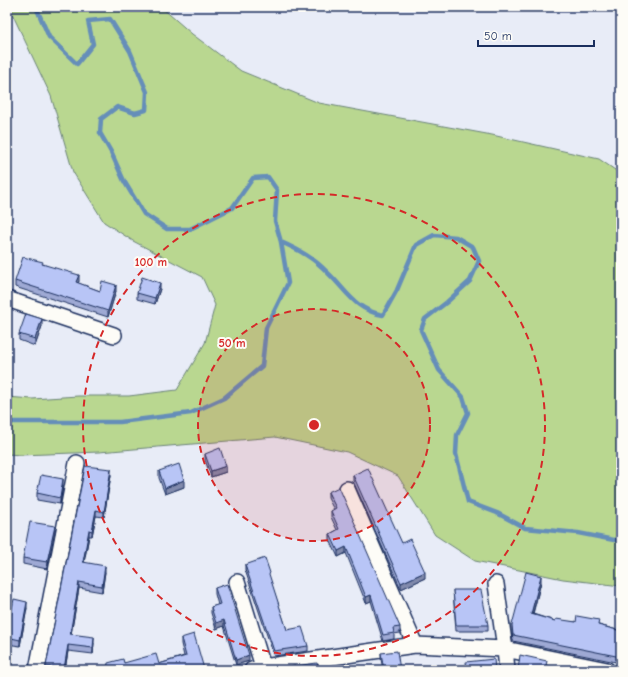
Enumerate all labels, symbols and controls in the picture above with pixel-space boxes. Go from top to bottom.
scale bar [478,22,594,48]
text: 50 m [484,29,512,43]
text: 100 m [135,255,167,269]
text: 50 m [218,336,246,350]
centre of rings [307,418,321,432]

